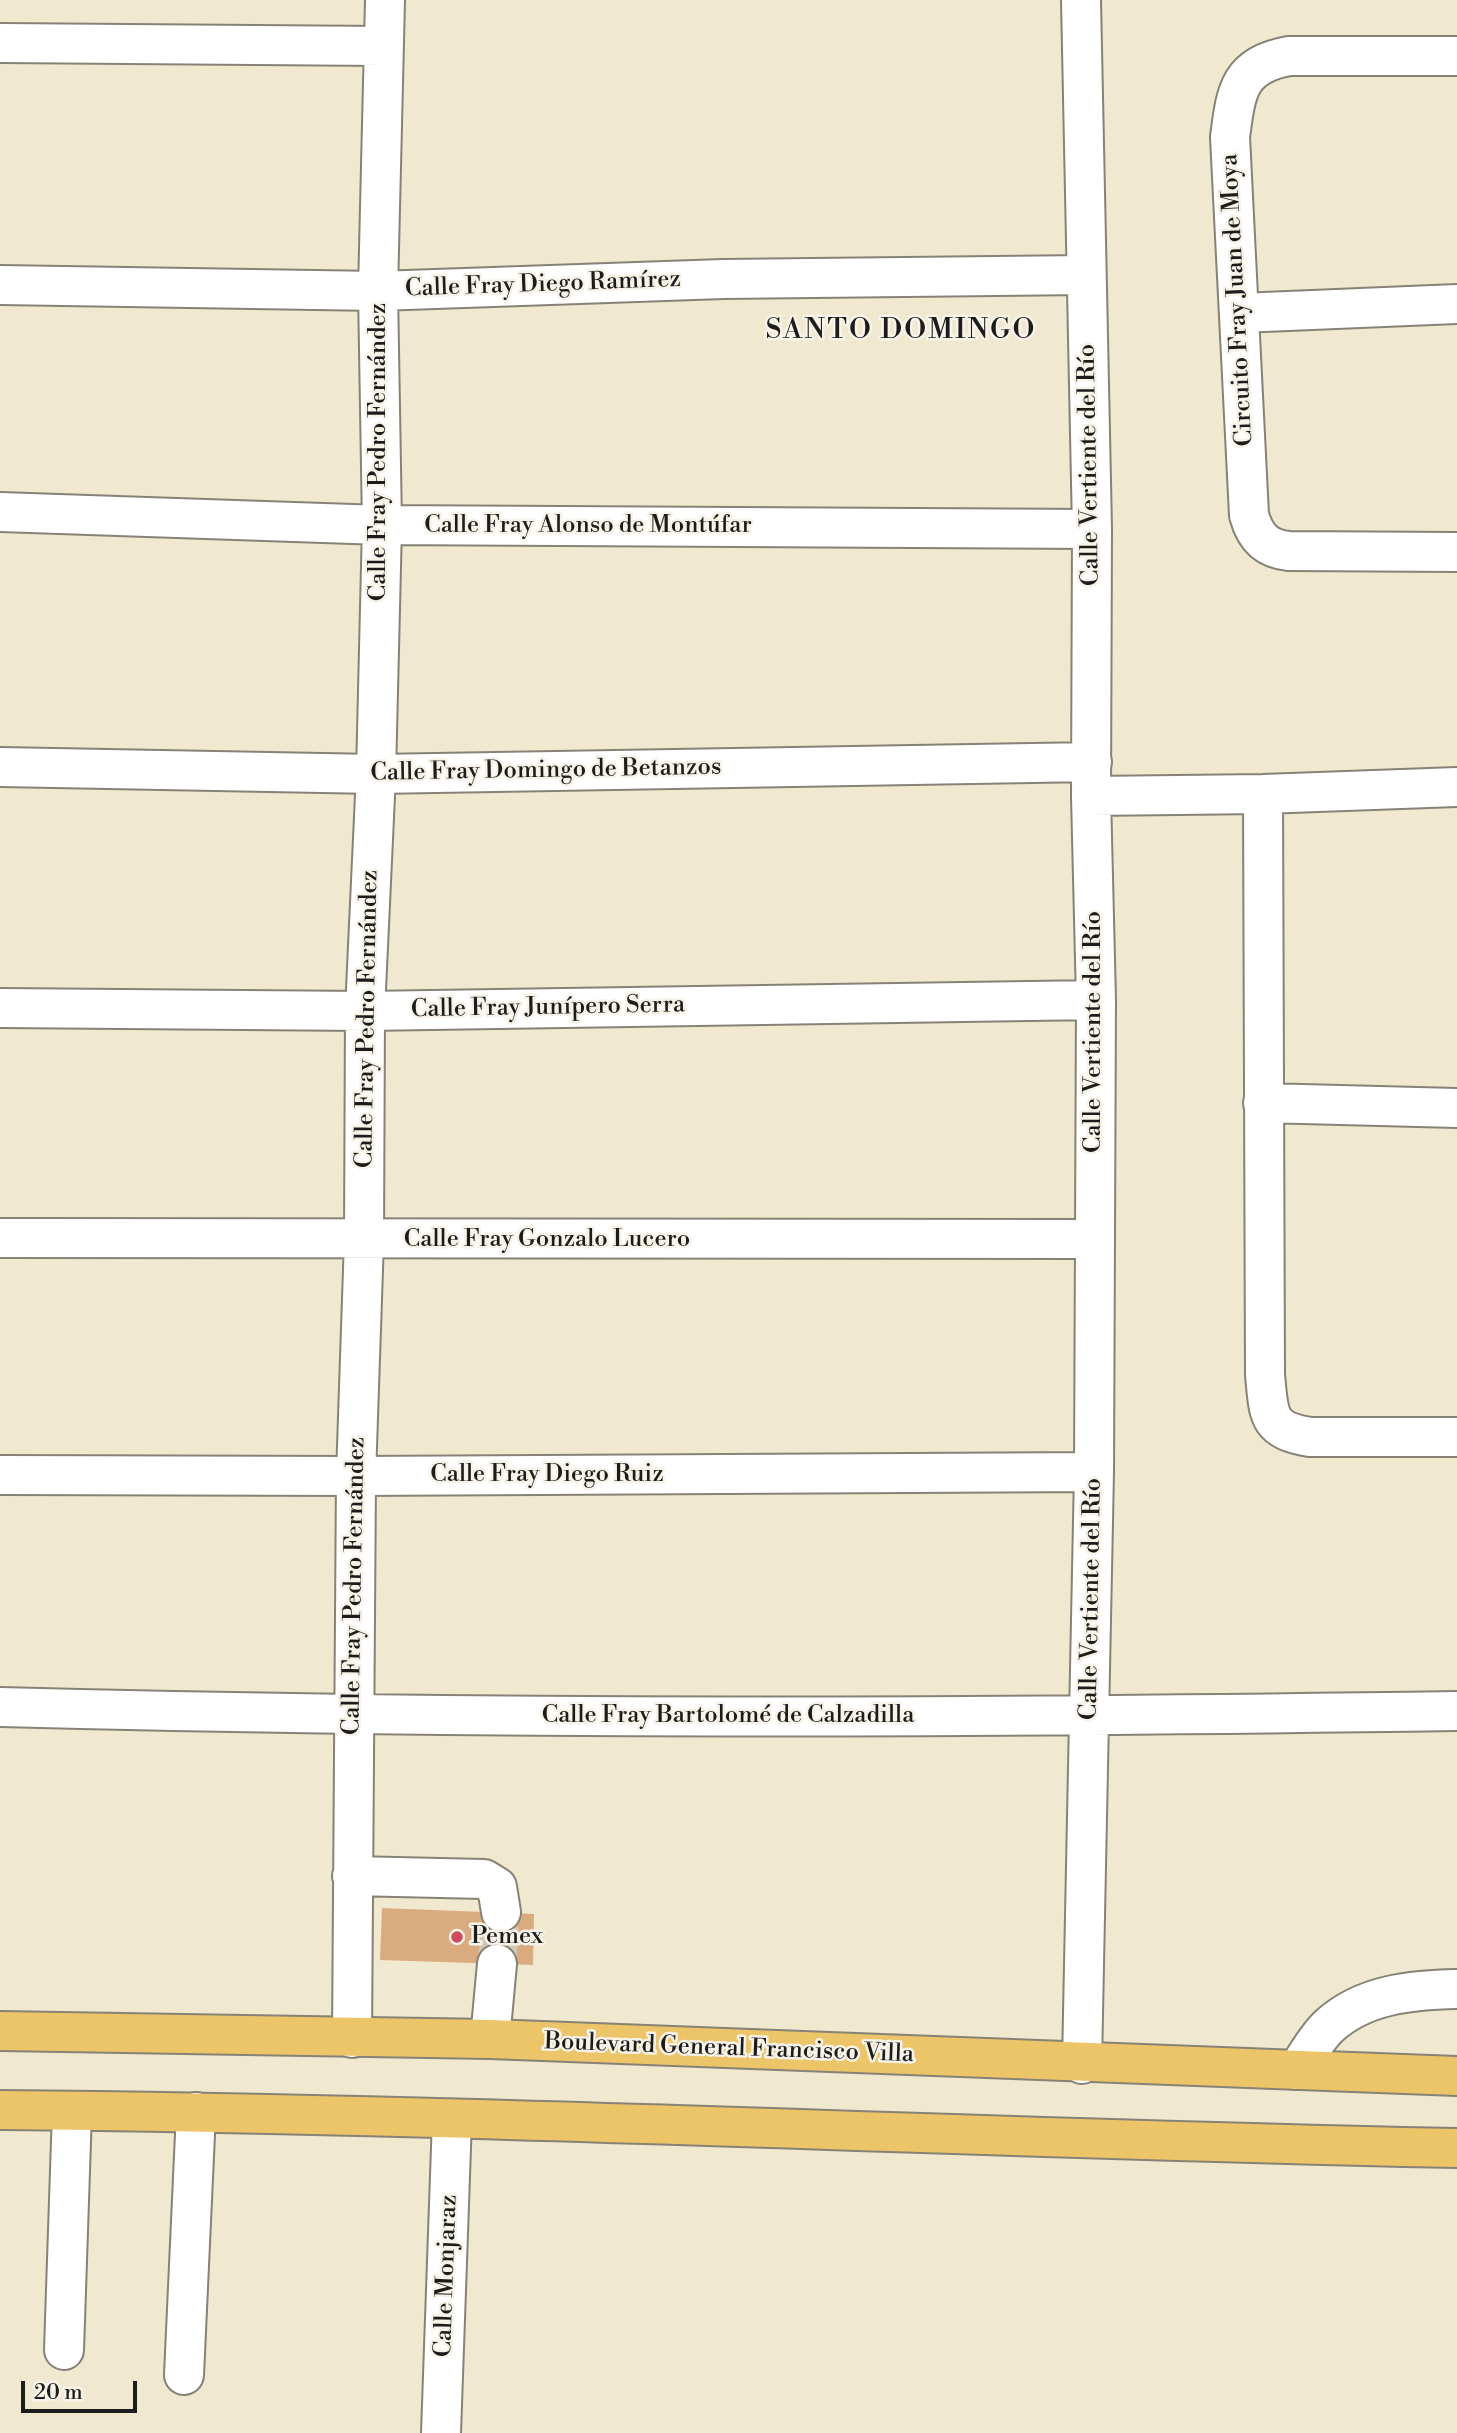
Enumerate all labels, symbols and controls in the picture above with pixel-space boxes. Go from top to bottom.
street label: Circuito Fray Juan de Moya [1216,153,1260,447]
street label: Calle Fray Diego Ramírez [405,266,681,304]
street label: Calle Fray Pedro Fernández [365,303,393,601]
district label: SANTO DOMINGO [767,314,1035,348]
street label: Calle Vertiente del Río [1073,344,1107,586]
street label: Calle Fray Alonso de Montúfar [424,512,752,540]
street label: Calle Fray Domingo de Betanzos [370,754,722,788]
street label: Calle Fray Pedro Fernández [351,870,385,1168]
street label: Calle Vertiente del Río [1080,911,1108,1153]
street label: Calle Fray Junípero Serra [411,991,685,1025]
street label: Calle Fray Gonzalo Lucero [404,1226,690,1254]
street label: Calle Fray Pedro Fernández [338,1437,372,1735]
street label: Calle Fray Diego Ruiz [430,1461,664,1489]
street label: Calle Vertiente del Río [1075,1478,1109,1720]
street label: Calle Fray Bartolomé de Calzadilla [542,1702,914,1730]
place label: Pemex [471,1923,543,1951]
marker: Pemex [449,1929,465,1945]
street label: Boulevard General Francisco Villa [544,2028,914,2070]
street label: Calle Monjaraz [430,2194,464,2358]
scale bar [24,2366,140,2410]
text: 20 m [34,2380,83,2406]

